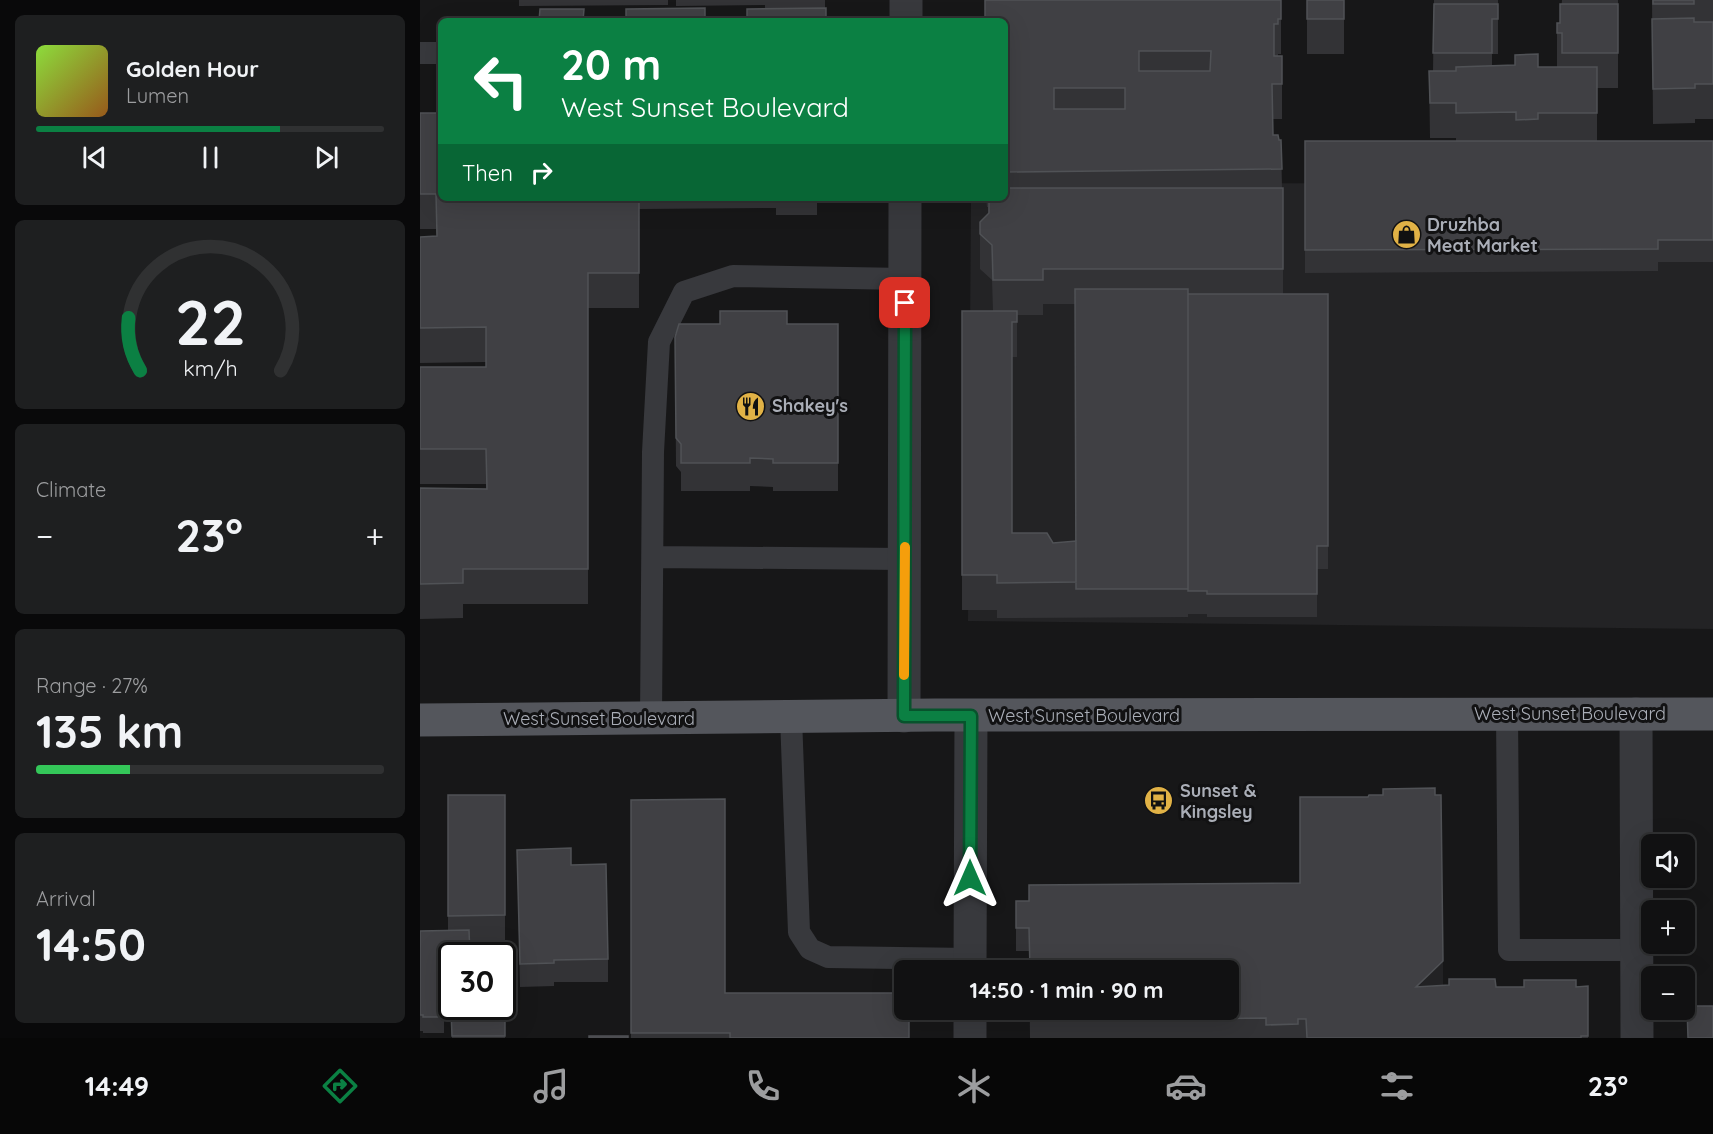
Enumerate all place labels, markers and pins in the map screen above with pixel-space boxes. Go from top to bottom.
place label: Druzhba Meat Market [1427,213,1538,257]
shop icon: Druzhba Meat Market [1390,219,1422,251]
pin [879,277,930,328]
restaurant icon: Shakey's [735,390,767,422]
place label: Shakey's [772,394,848,417]
place label: Sunset & Kingsley [1180,779,1257,823]
bus stop icon: Sunset & Kingsley [1143,785,1175,817]

